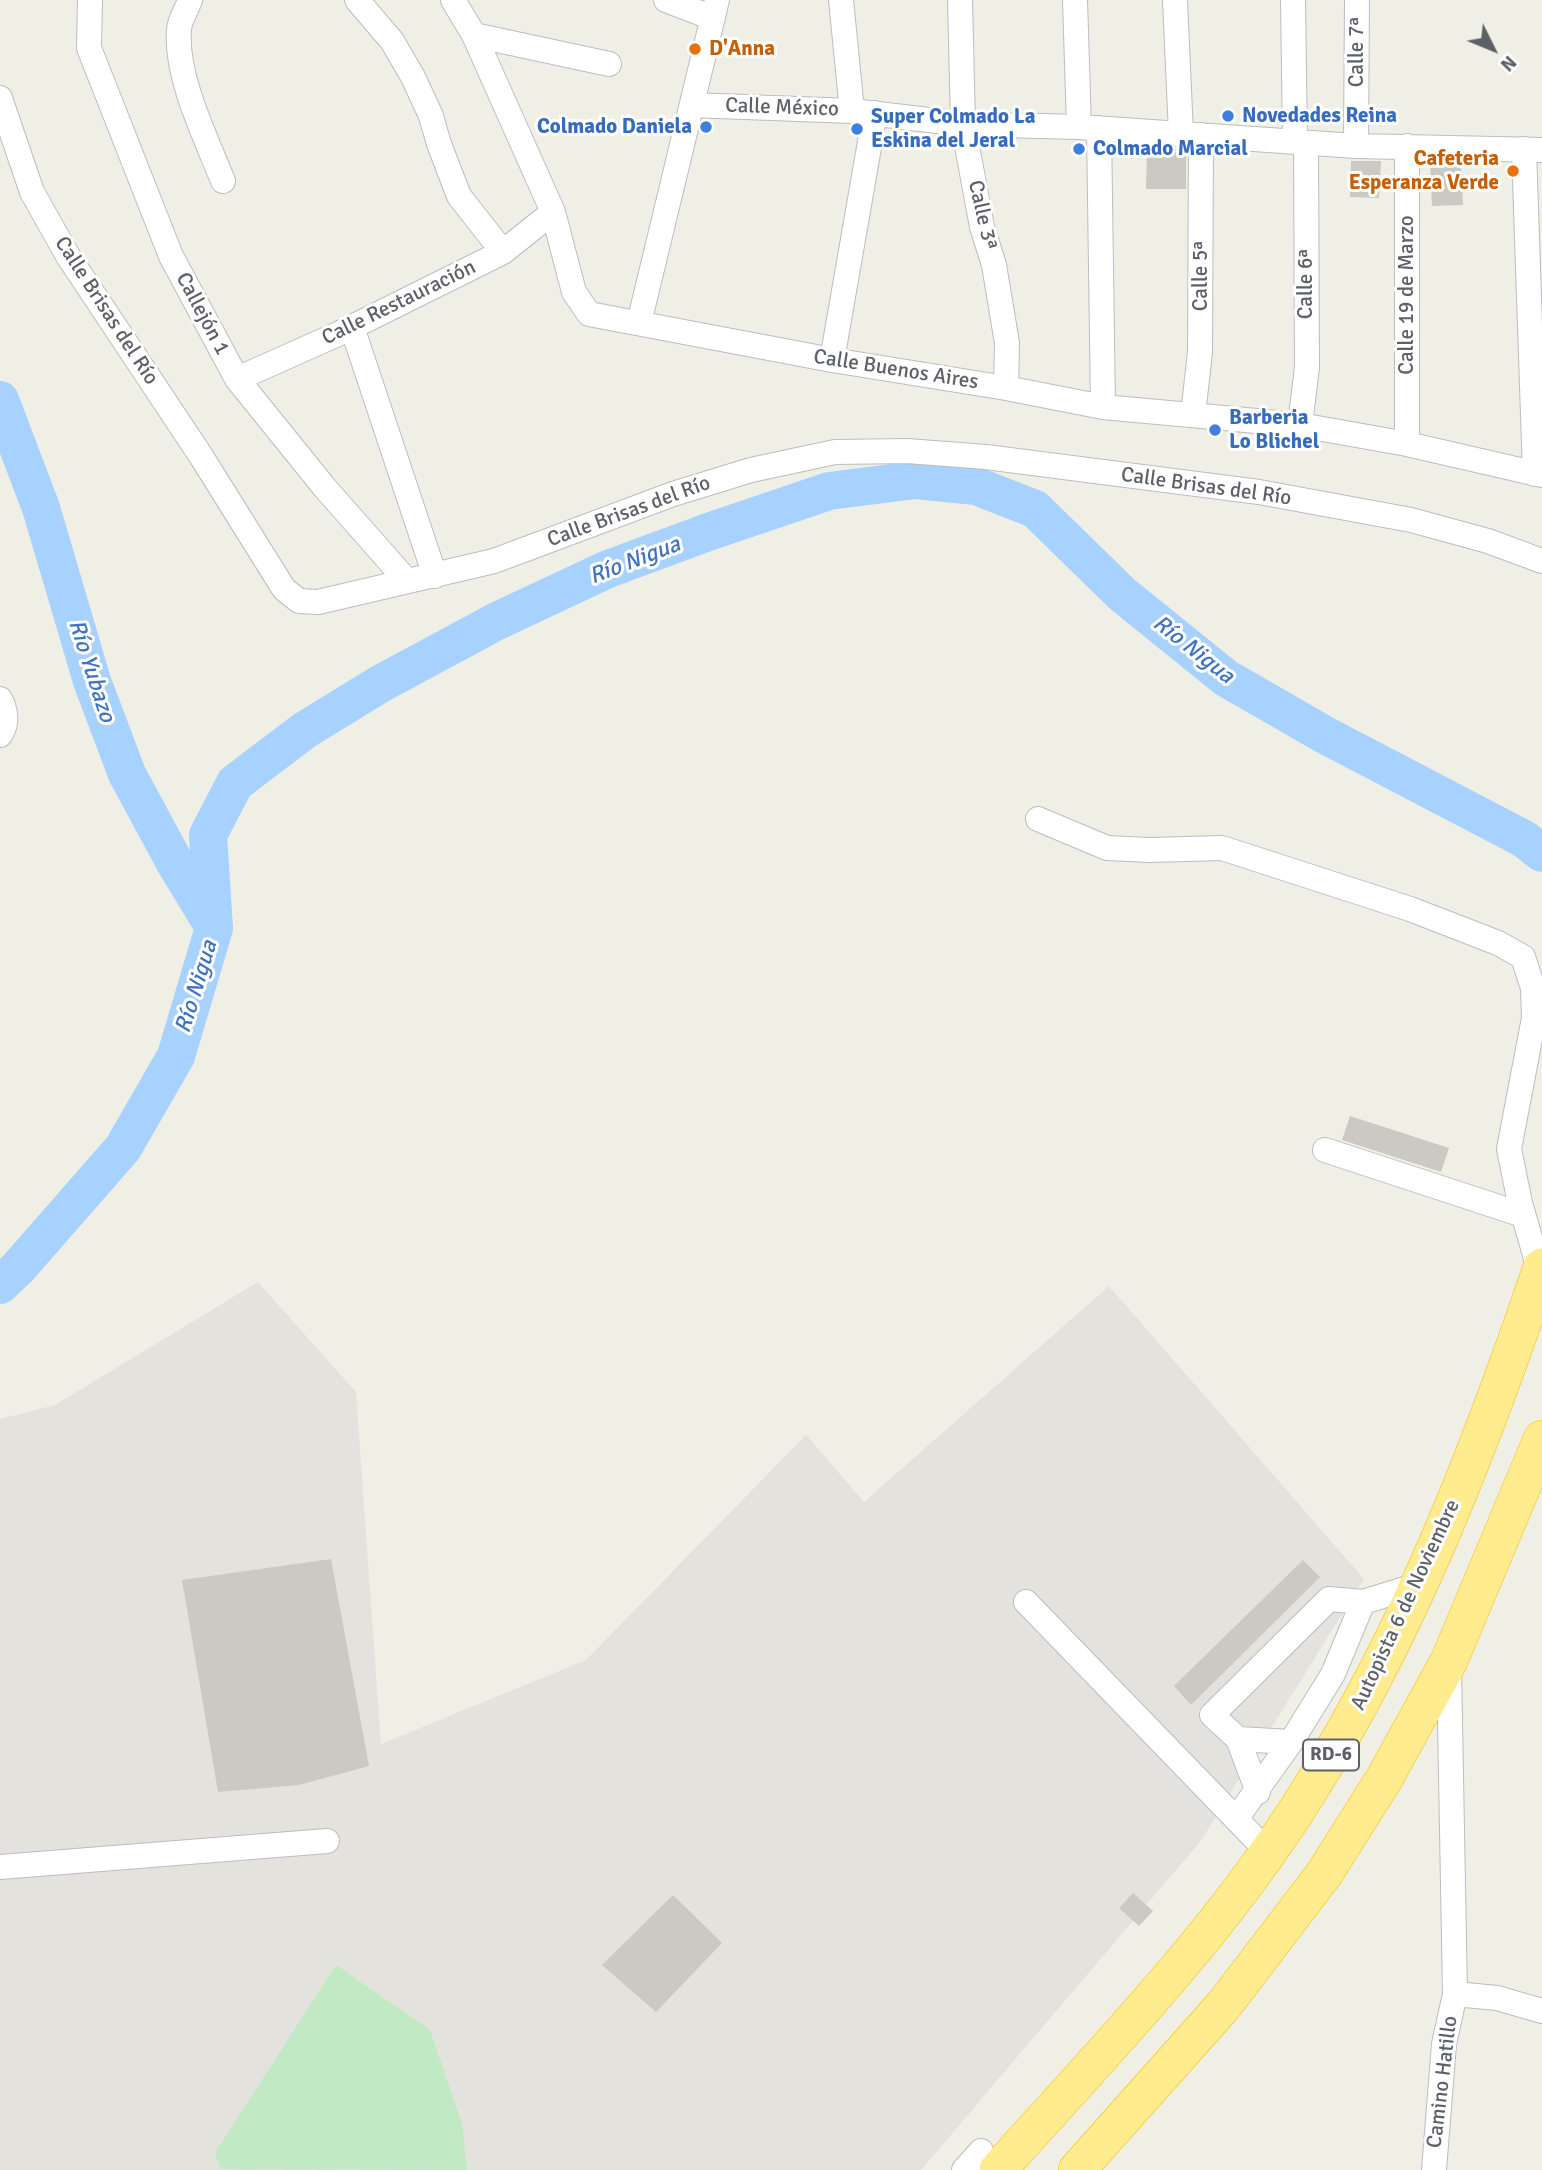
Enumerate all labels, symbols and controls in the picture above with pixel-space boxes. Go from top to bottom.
north arrow [1458,14,1528,84]
street label: Calle 7ª [1344,17,1370,87]
place label: D'Anna [709,36,775,62]
marker: D'Anna [687,41,703,57]
text: N [1495,50,1522,76]
street label: Calle México [725,93,839,123]
place label: Novedades Reina [1242,103,1397,129]
place label: Super Colmado La Eskina del Jeral [871,104,1035,154]
marker: Novedades Reina [1220,108,1236,124]
place label: Colmado Daniela [537,114,692,140]
marker: Colmado Daniela [698,119,714,135]
marker: Super Colmado La Eskina del Jeral [849,121,865,137]
place label: Colmado Marcial [1093,136,1248,162]
marker: Colmado Marcial [1071,141,1087,157]
place label: Cafeteria Esperanza Verde [1349,146,1499,196]
marker: Cafeteria Esperanza Verde [1505,163,1521,179]
street label: Calle 3ª [962,178,1002,252]
street label: Calle 19 de Marzo [1394,215,1420,375]
street label: Calle Brisas del Río [49,232,163,390]
street label: Calle 5ª [1188,241,1214,311]
street label: Calle 6ª [1293,249,1319,319]
street label: Calle Restauración [318,255,480,351]
street label: Callejón 1 [170,268,234,360]
street label: Calle Buenos Aires [812,345,980,395]
place label: Barberia Lo Blichel [1229,405,1319,455]
marker: Barberia Lo Blichel [1207,422,1223,438]
street label: Calle Brisas del Río [1119,463,1293,511]
street label: Calle Brisas del Río [544,471,714,553]
water label: Río Nigua [586,531,684,591]
water label: Río Nigua [1147,610,1239,690]
water label: Río Yubazo [62,616,120,726]
water label: Río Nigua [170,937,224,1037]
street label: Autopista 6 de Noviembre [1346,1496,1466,1714]
road number: RD-6 [1303,1740,1359,1770]
street label: Camino Hatillo [1422,2014,1464,2150]

